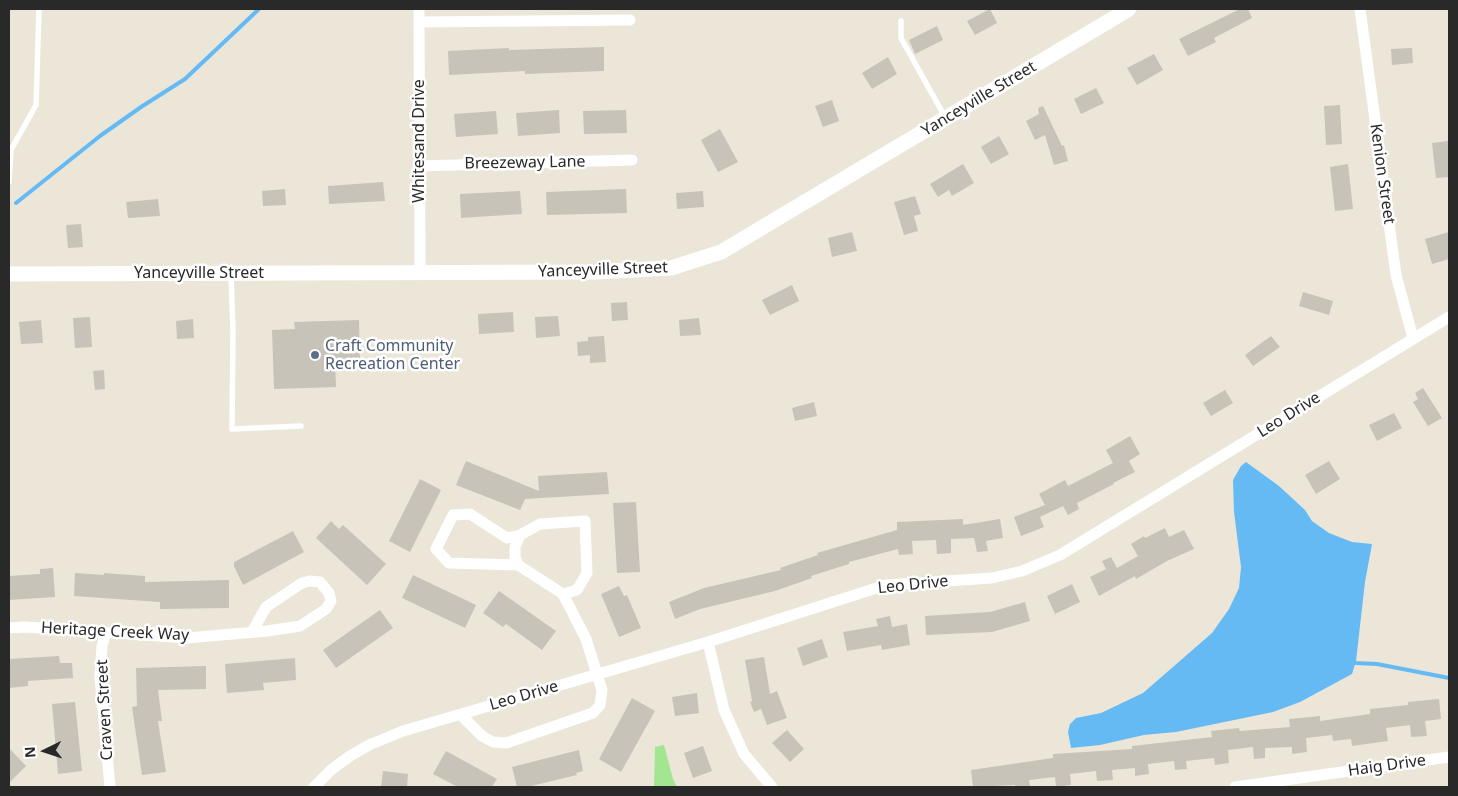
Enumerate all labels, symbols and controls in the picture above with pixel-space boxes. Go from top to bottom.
street label: Yanceyville Street [918,57,1040,141]
street label: Whitesand Drive [409,79,429,203]
street label: Kenion Street [1365,122,1399,226]
street label: Breezeway Lane [464,152,586,174]
street label: Yanceyville Street [538,258,668,282]
street label: Yanceyville Street [134,263,264,283]
place label: Craft Community Recreation Center [325,336,460,374]
marker: Craft Community Recreation Center [309,349,321,361]
street label: Leo Drive [1254,388,1324,442]
street label: Leo Drive [877,572,949,598]
street label: Heritage Creek Way [40,619,190,645]
street label: Craven Street [93,659,117,761]
street label: Leo Drive [487,677,561,715]
north arrow [20,726,70,776]
text: N [20,746,39,758]
street label: Haig Drive [1347,751,1427,781]

